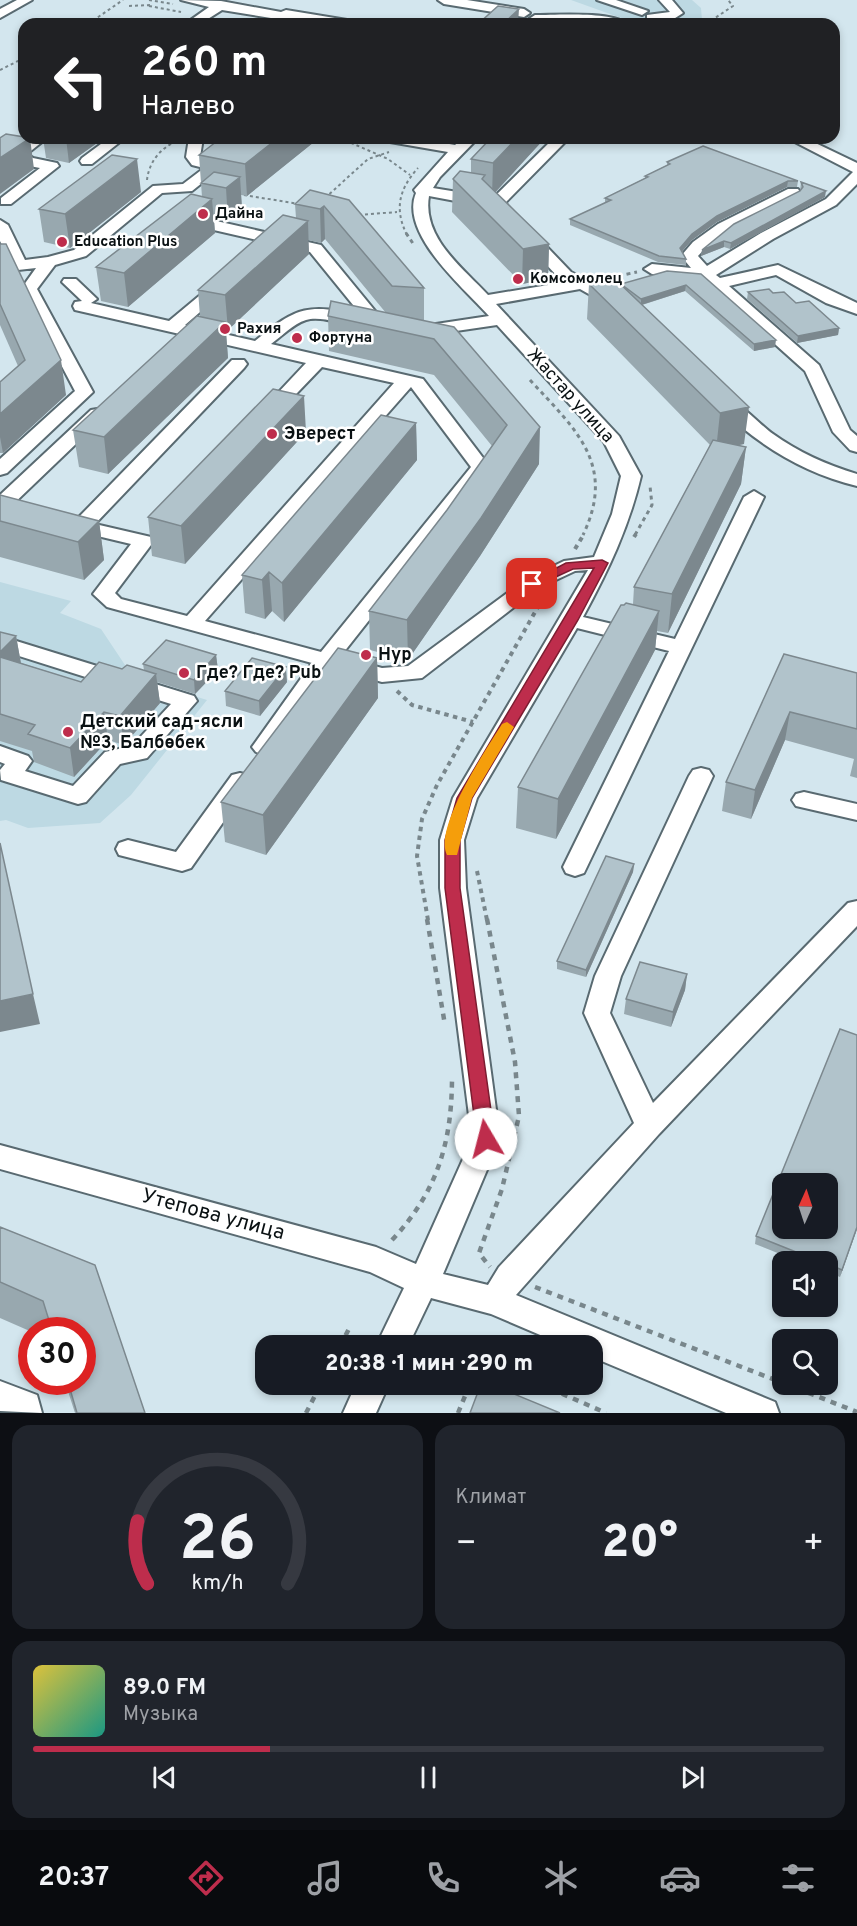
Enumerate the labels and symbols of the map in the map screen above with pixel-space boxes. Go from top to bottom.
place label: Дайна [215,205,263,224]
marker: Дайна [196,207,210,221]
place label: Education Plus [74,233,177,252]
marker: Education Plus [55,235,69,249]
place label: Комсомолец [530,270,623,289]
marker: Комсомолец [511,272,525,286]
place label: Рахия [237,320,281,339]
marker: Рахия [218,322,232,336]
place label: Фортуна [309,329,372,348]
marker: Фортуна [290,331,304,345]
street label: Жастар улица [521,344,619,448]
place label: Эверест [284,423,356,446]
marker: Эверест [265,427,279,441]
pin [506,558,557,609]
place label: Нур [378,644,412,667]
marker: Нур [359,648,373,662]
place label: Где? Где? Pub [196,662,321,685]
marker: Где? Где? Pub [177,666,191,680]
place label: Детский сад-ясли №3, Балбөбек [80,711,243,755]
marker: Детский сад-ясли №3, Балбөбек [61,725,75,739]
position arrow [454,1107,518,1171]
north arrow [772,1173,838,1239]
street label: Утепова улица [138,1183,288,1247]
speed limit sign: 30 [18,1317,96,1395]

